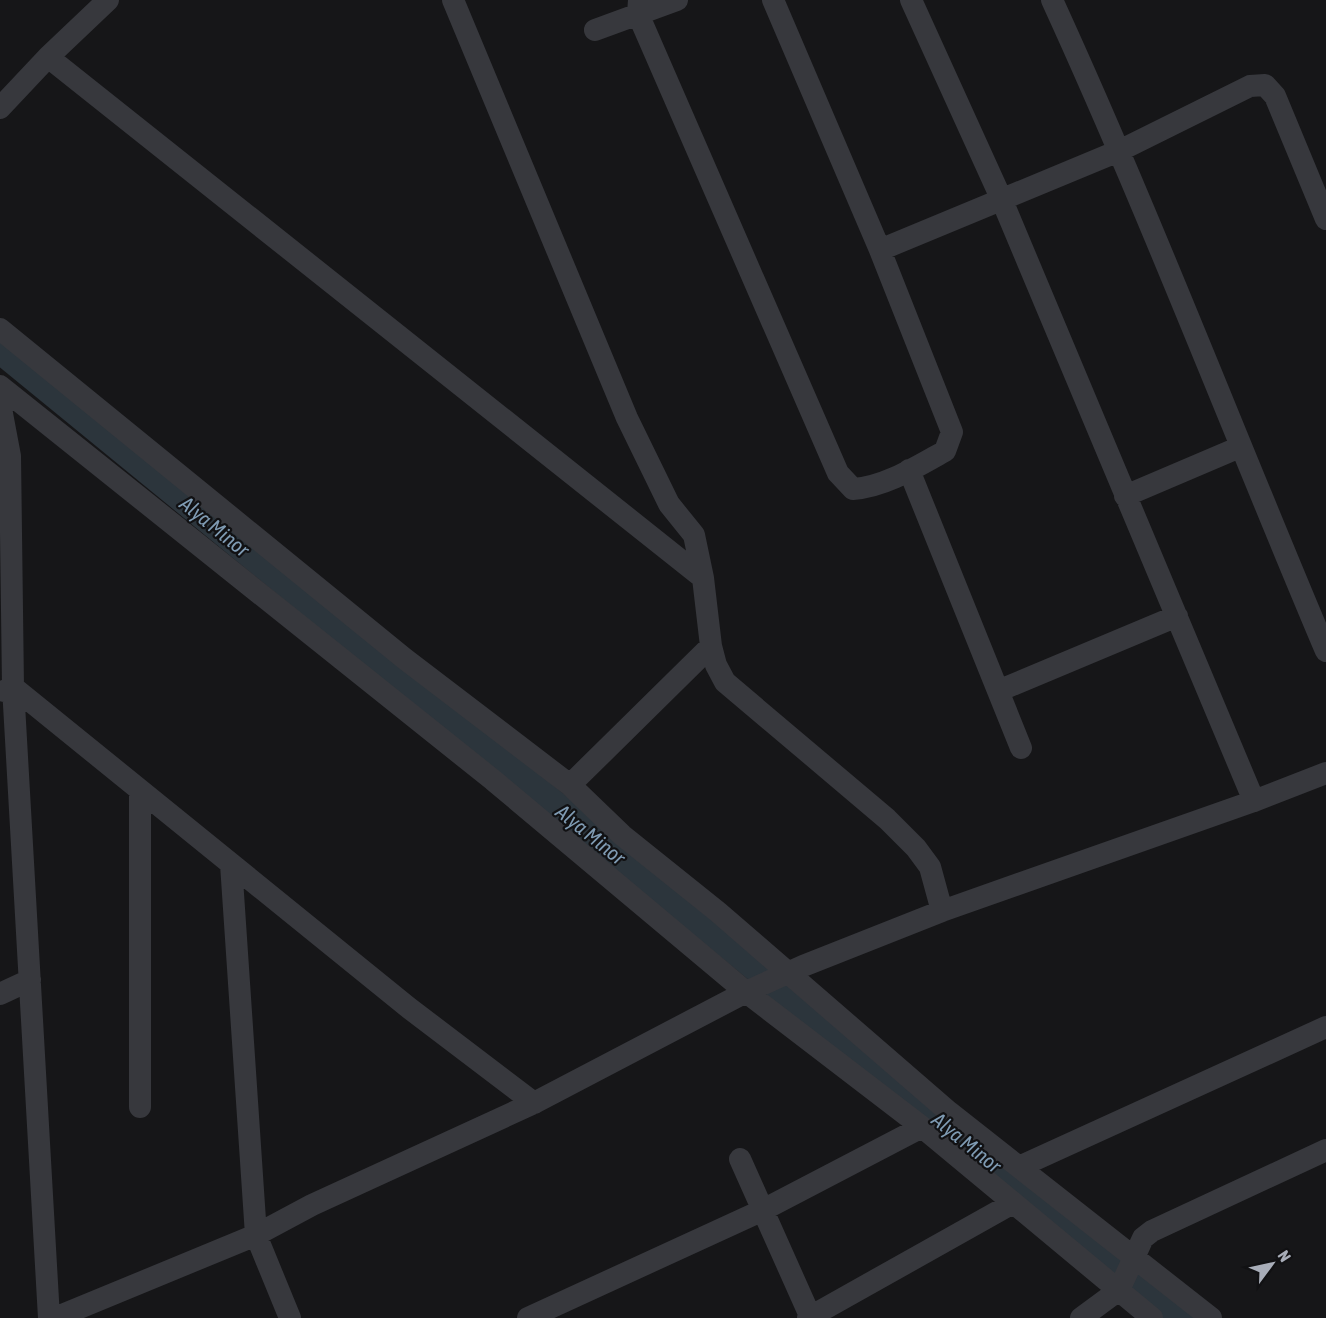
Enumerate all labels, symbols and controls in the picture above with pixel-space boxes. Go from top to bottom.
water label: Alya Minor [175,490,255,562]
water label: Alya Minor [551,798,631,870]
water label: Alya Minor [927,1106,1007,1178]
north arrow [1242,1234,1302,1294]
text: N [1274,1247,1295,1265]

